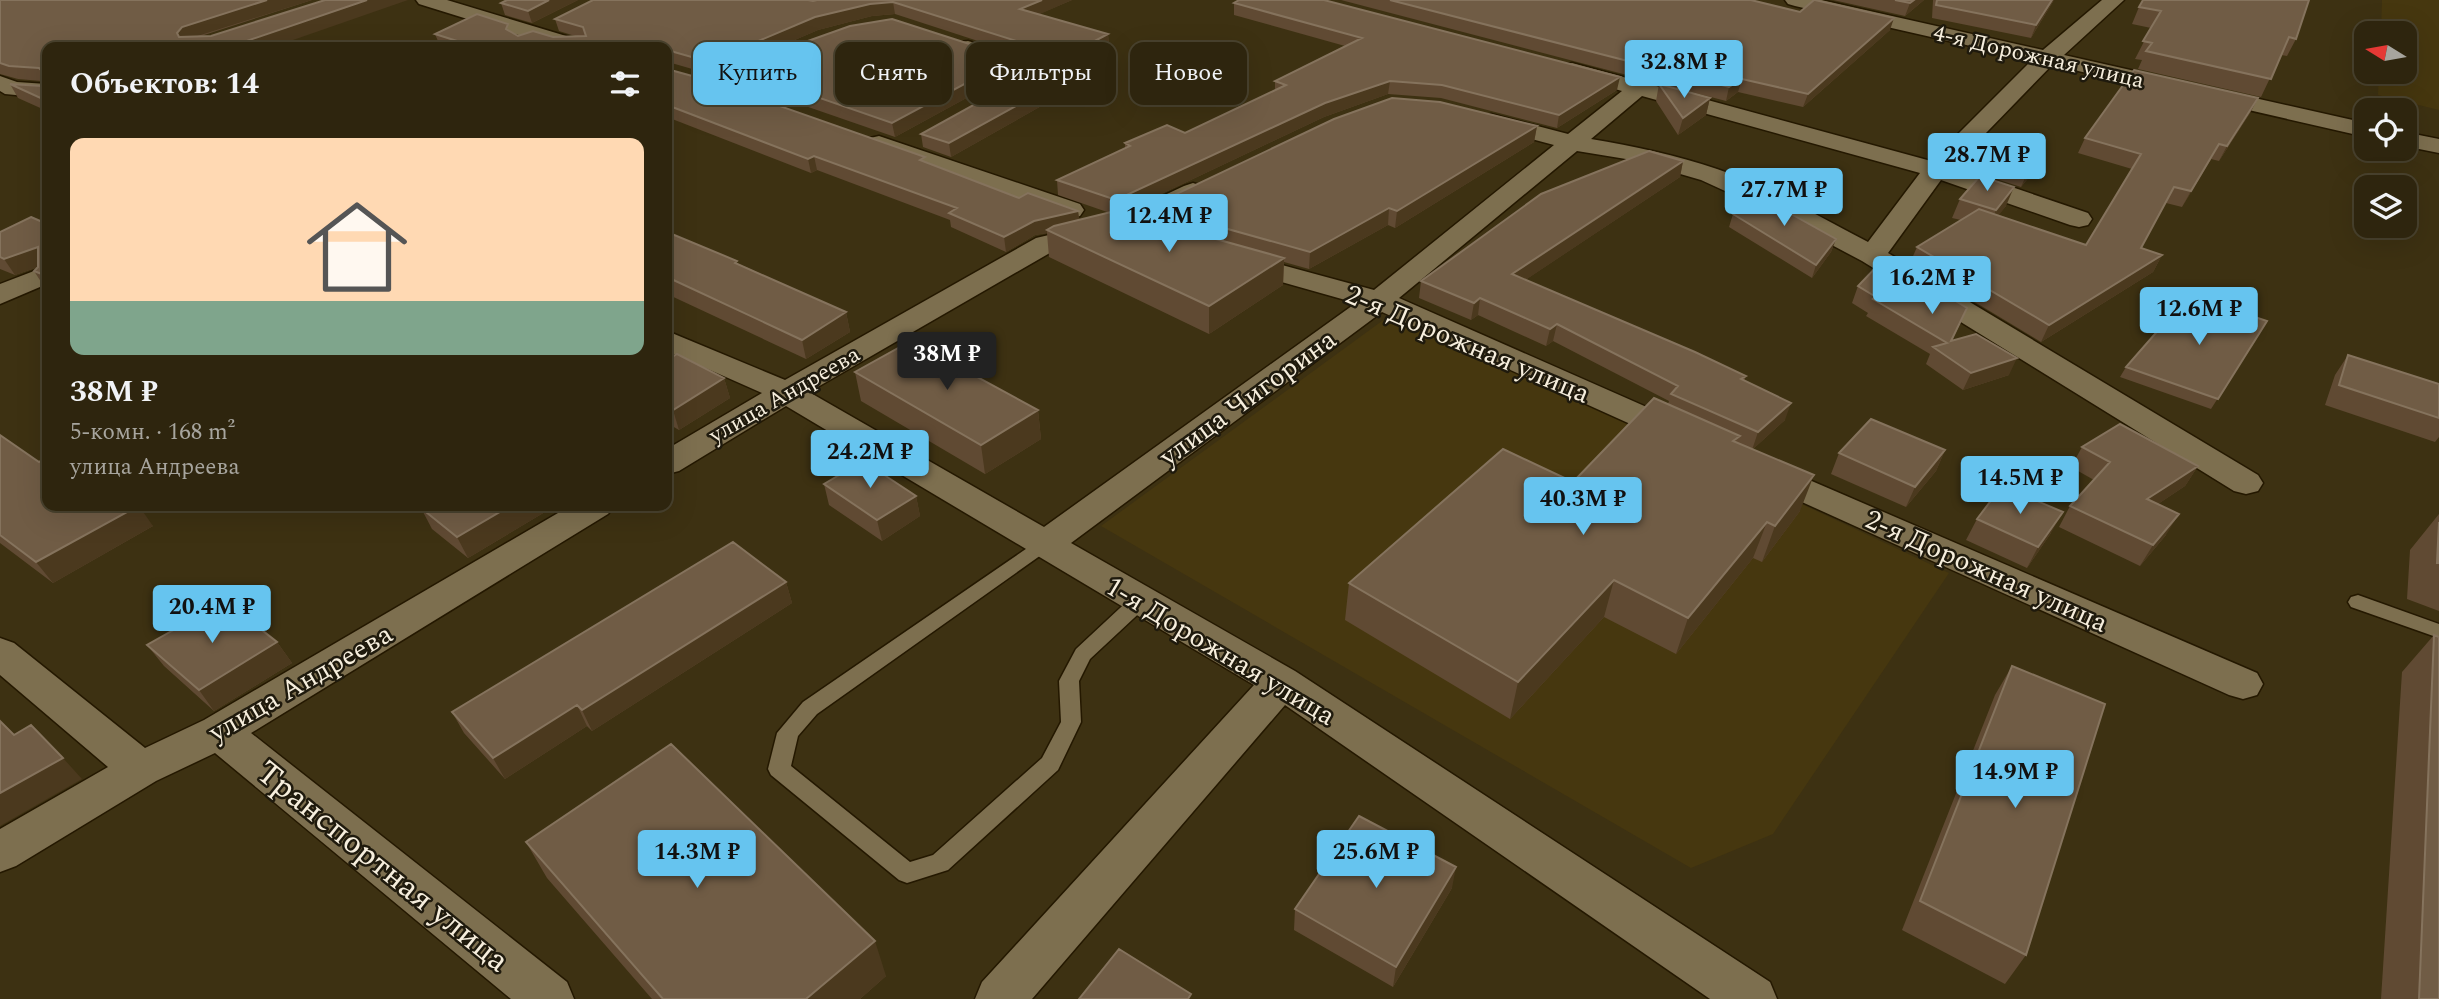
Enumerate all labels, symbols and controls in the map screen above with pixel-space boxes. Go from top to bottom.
street label: 4-я Дорожная улица [1930,16,2148,99]
north arrow [2354,21,2417,84]
map controls [2354,21,2417,238]
pin: 32.8M ₽ [1619,41,1749,100]
chip: Купить [693,42,821,105]
chip: Снять [835,42,952,105]
chip: Фильтры [966,42,1116,105]
chip: Новое [1130,42,1247,105]
text: 32.8M ₽ [1641,45,1727,80]
text: Объектов: 14 [70,61,259,107]
icon: filters [606,65,644,103]
button: locate [2354,98,2417,161]
pin: 28.7M ₽ [1922,134,2052,193]
text: 28.7M ₽ [1944,138,2030,173]
pin: 27.7M ₽ [1719,168,1849,228]
text: 27.7M ₽ [1741,173,1827,208]
button: layers [2354,175,2417,238]
icon: home [294,184,420,310]
pin: 12.4M ₽ [1104,194,1234,254]
text: 12.4M ₽ [1126,199,1212,234]
pin: 16.2M ₽ [1867,256,1997,316]
text: 16.2M ₽ [1889,261,1975,296]
street label: 2-я Дорожная улица [1338,273,1597,416]
pin: 12.6M ₽ [2134,288,2264,347]
text: 12.6M ₽ [2156,292,2242,327]
street label: улица Чигорина [1149,319,1346,478]
pin: 38M ₽ [898,332,996,392]
text: 38M ₽ [913,337,981,372]
street label: улица Андреева [702,338,867,453]
text: 38M ₽ [70,369,158,415]
text: 5-комн. · 168 m² [70,415,235,450]
pin: 24.2M ₽ [805,430,935,490]
text: 24.2M ₽ [827,435,913,470]
text: улица Андреева [70,450,240,485]
pin: 14.5M ₽ [1955,456,2085,516]
text: 14.5M ₽ [1977,461,2063,496]
pin: 40.3M ₽ [1518,477,1648,537]
text: 40.3M ₽ [1540,482,1626,517]
street label: 2-я Дорожная улица [1858,498,2115,644]
street label: 1-я Дорожная улица [1097,565,1344,737]
pin: 20.4M ₽ [147,586,277,645]
text: 20.4M ₽ [169,590,255,625]
street label: улица Андреева [200,613,401,754]
street label: Транспортная улица [245,748,520,985]
pin: 14.9M ₽ [1950,750,2080,810]
text: 14.9M ₽ [1972,755,2058,790]
pin: 14.3M ₽ [632,830,762,890]
pin: 25.6M ₽ [1311,830,1441,890]
text: 14.3M ₽ [654,835,740,870]
text: 25.6M ₽ [1333,835,1419,870]

